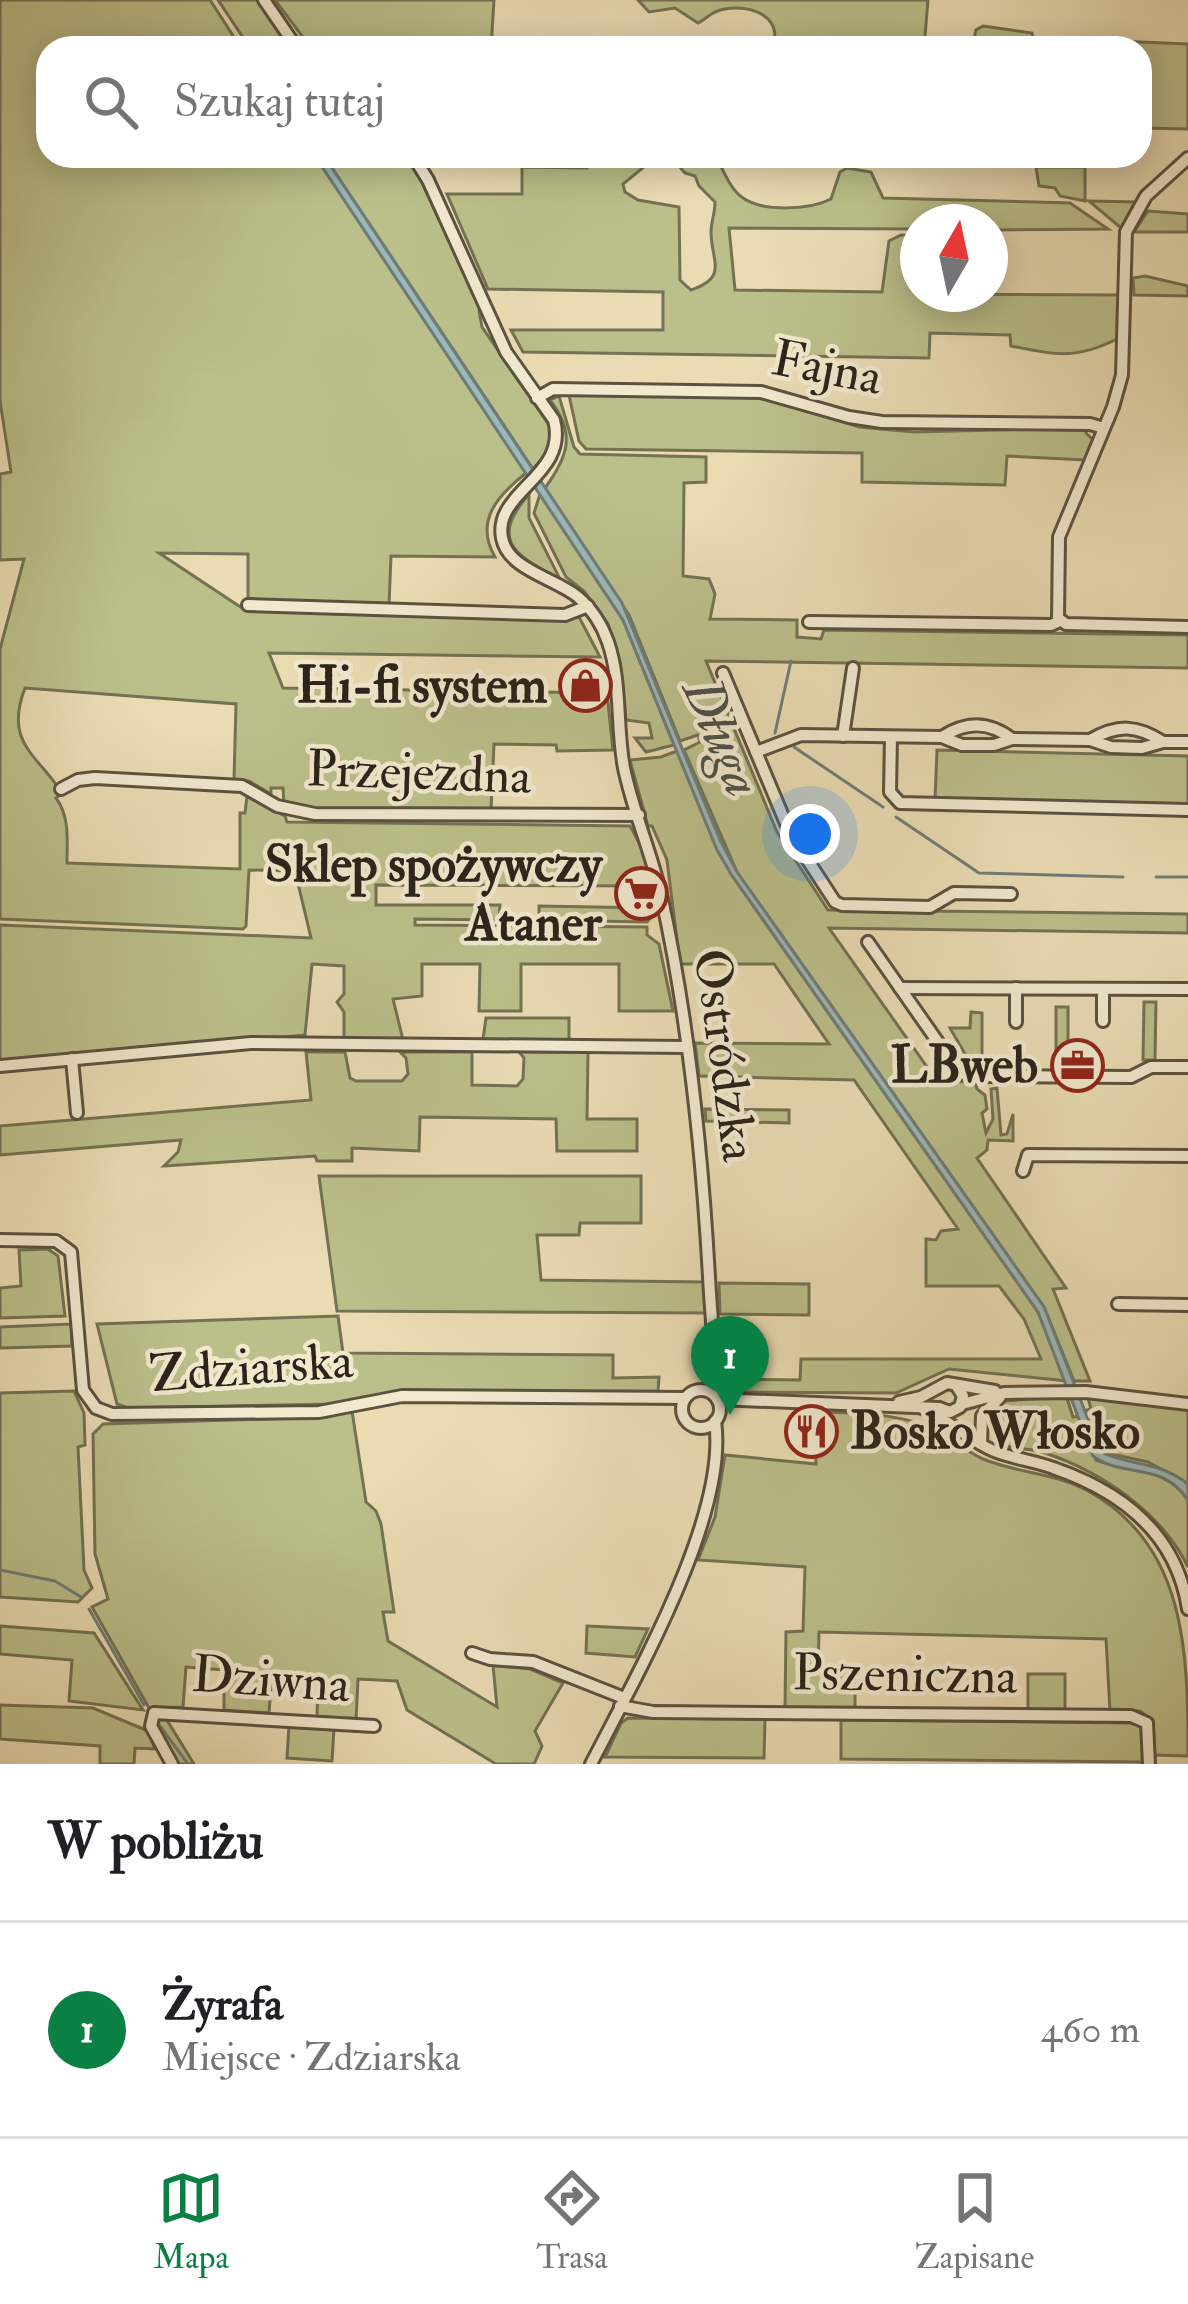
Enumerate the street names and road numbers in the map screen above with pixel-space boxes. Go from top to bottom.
street label: Fajna [767,326,888,410]
street label: Przejezdna [306,737,533,809]
street label: Ostródzka [678,945,772,1166]
street label: Zdziarska [147,1329,356,1407]
street label: Pszeniczna [792,1641,1019,1709]
street label: Dziwna [190,1643,353,1718]

